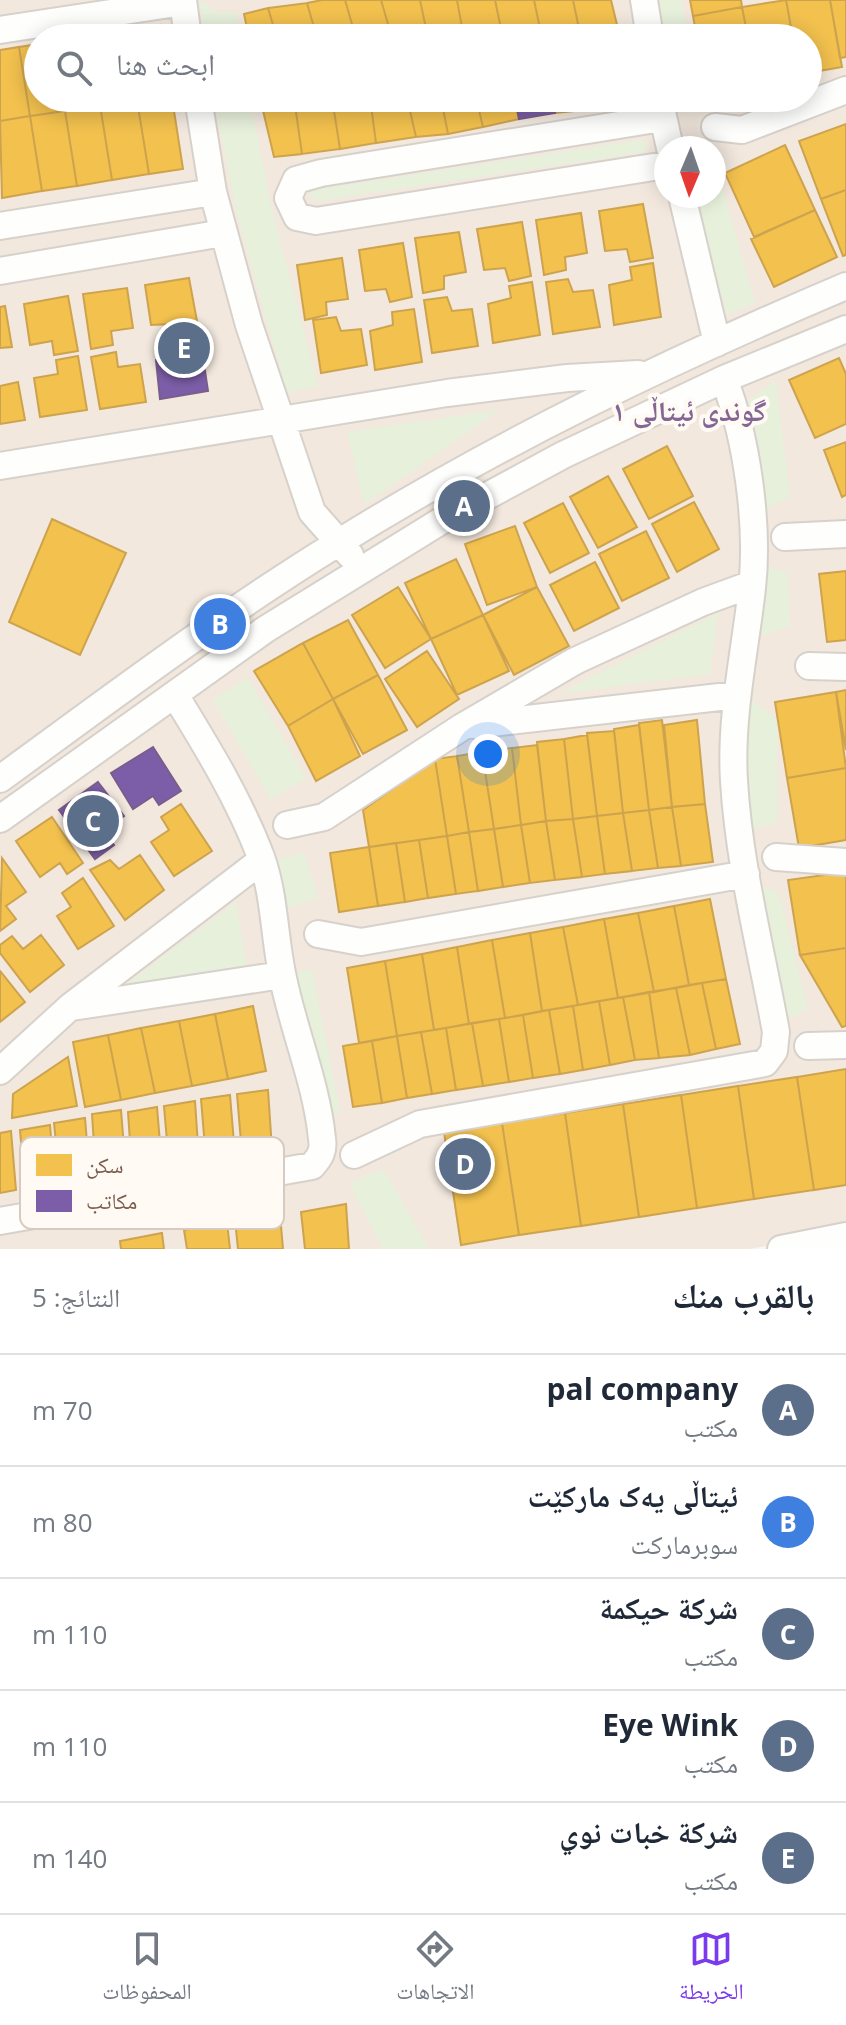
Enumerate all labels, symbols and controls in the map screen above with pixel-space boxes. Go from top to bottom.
search box [24,24,822,112]
text: ابحث هنا [116,43,215,84]
icon: search [52,46,96,90]
north arrow [654,136,726,208]
pin: E [158,318,210,378]
district label: گوندی ئیتاڵی ١ [612,391,766,429]
pin: A [438,476,490,536]
pin: B [194,594,246,654]
your location [468,734,508,774]
pin: C [67,791,119,851]
pin: D [439,1134,491,1194]
legend [20,1137,284,1229]
text: سكن [86,1149,123,1179]
text: مكاتب [86,1185,137,1215]
text: بالقرب منك [672,1272,814,1318]
text: النتائج: 5 [32,1279,120,1315]
text: pal company [547,1368,738,1409]
text: 70 m [32,1392,93,1428]
text: A [779,1392,797,1428]
text: مكتب [684,1409,738,1445]
text: ئیتاڵی یەک مارکێت [527,1475,738,1516]
text: 80 m [32,1504,93,1540]
text: B [779,1504,797,1540]
text: سوبرماركت [631,1526,738,1562]
text: شركة حيكمة [599,1587,738,1628]
text: 110 m [32,1616,107,1652]
text: C [780,1616,796,1652]
text: مكتب [684,1638,738,1674]
text: Eye Wink [602,1704,738,1745]
text: 110 m [32,1728,107,1764]
text: D [778,1728,798,1764]
text: مكتب [684,1745,738,1781]
text: شركة خبات نوي [559,1811,738,1852]
text: 140 m [32,1840,107,1876]
text: E [781,1840,795,1876]
text: مكتب [684,1862,738,1898]
tab: المحفوظات [102,1927,192,2013]
tab: الاتجاهات [396,1927,474,2013]
tab: الخريطة [679,1927,744,2013]

